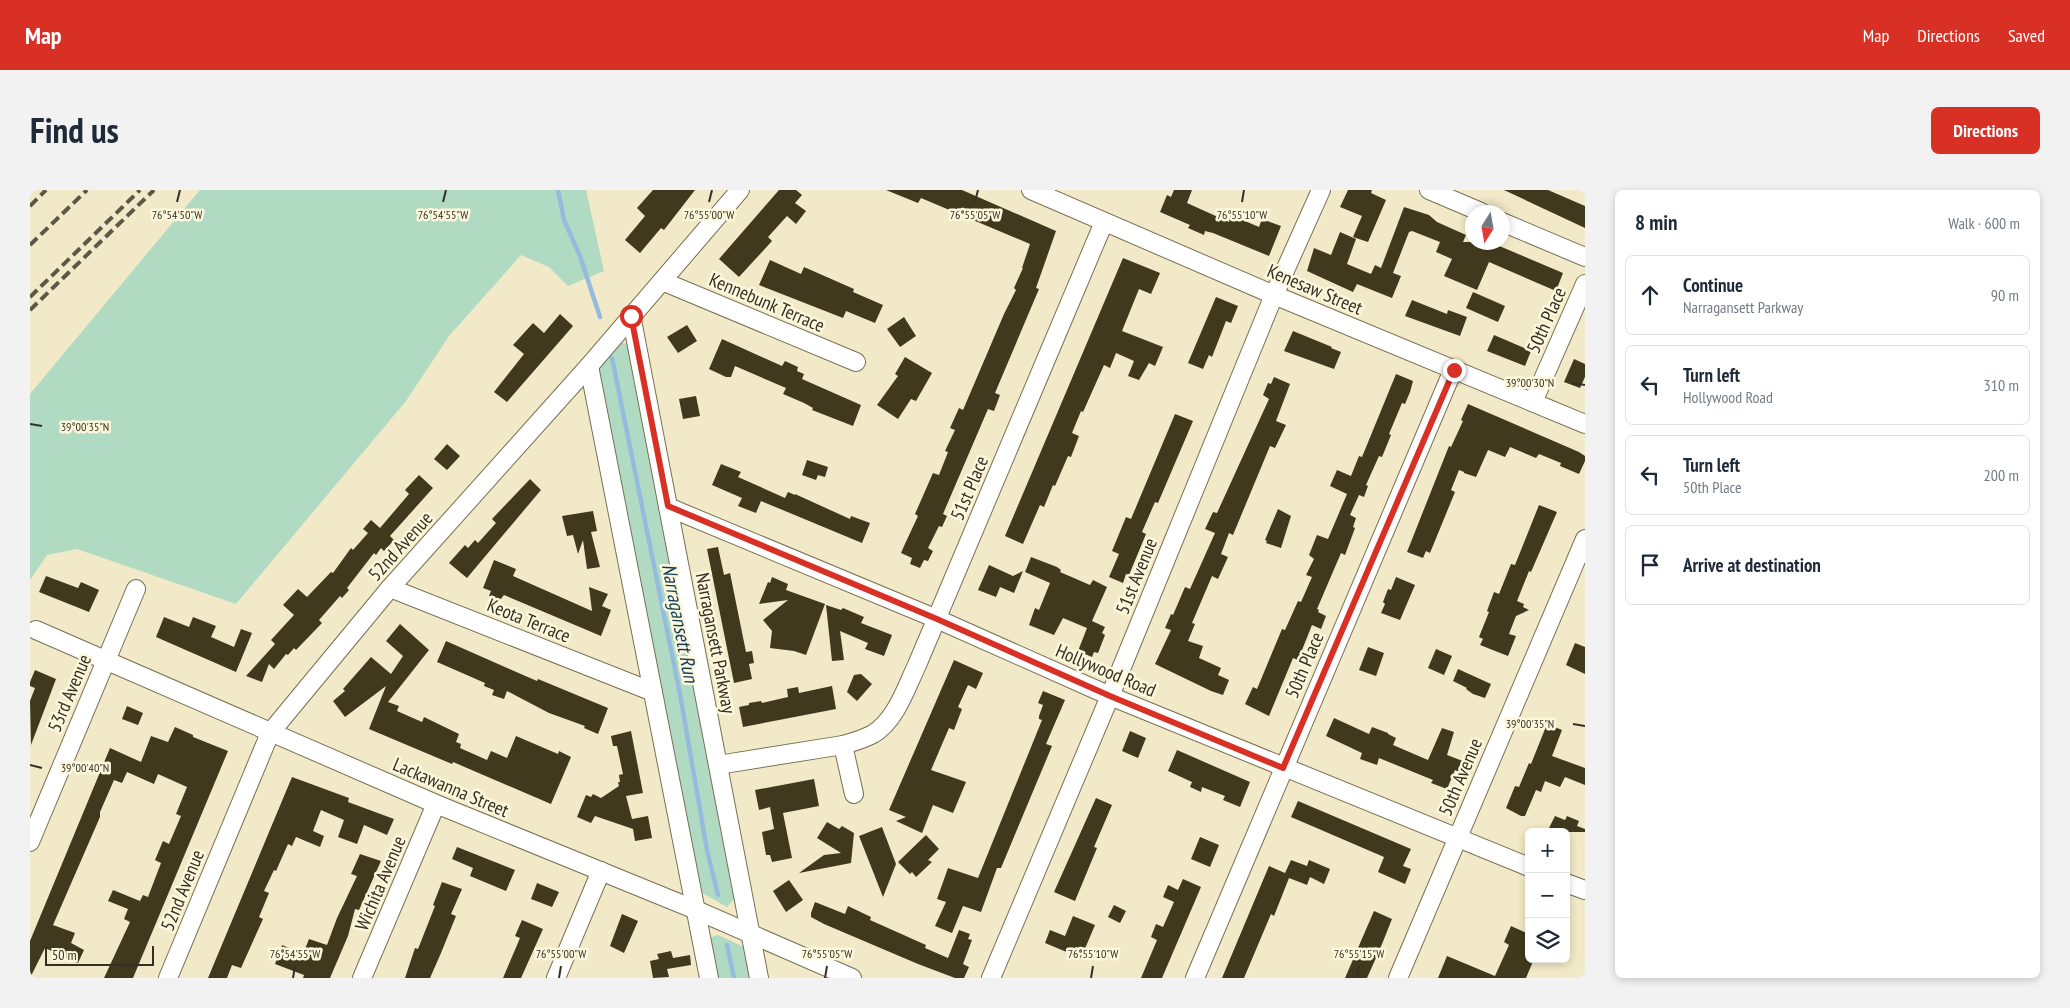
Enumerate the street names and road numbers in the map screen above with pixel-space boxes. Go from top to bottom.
street label: Kenesaw Street [1264,258,1367,320]
street label: Kennebunk Terrace [706,267,828,337]
street label: 50th Place [1521,283,1571,357]
street label: 51st Place [945,452,993,524]
street label: 52nd Avenue [363,506,438,586]
street label: 51st Avenue [1110,534,1162,618]
street label: Narragansett Parkway [691,571,742,716]
street label: Keota Terrace [484,592,574,648]
street label: 50th Place [1279,628,1329,702]
street label: Hollywood Road [1052,638,1160,702]
street label: 53rd Avenue [42,650,96,735]
street label: 50th Avenue [1433,734,1487,820]
street label: Lackawanna Street [390,752,513,822]
street label: Wichita Avenue [349,832,411,934]
street label: 52nd Avenue [155,846,209,934]

